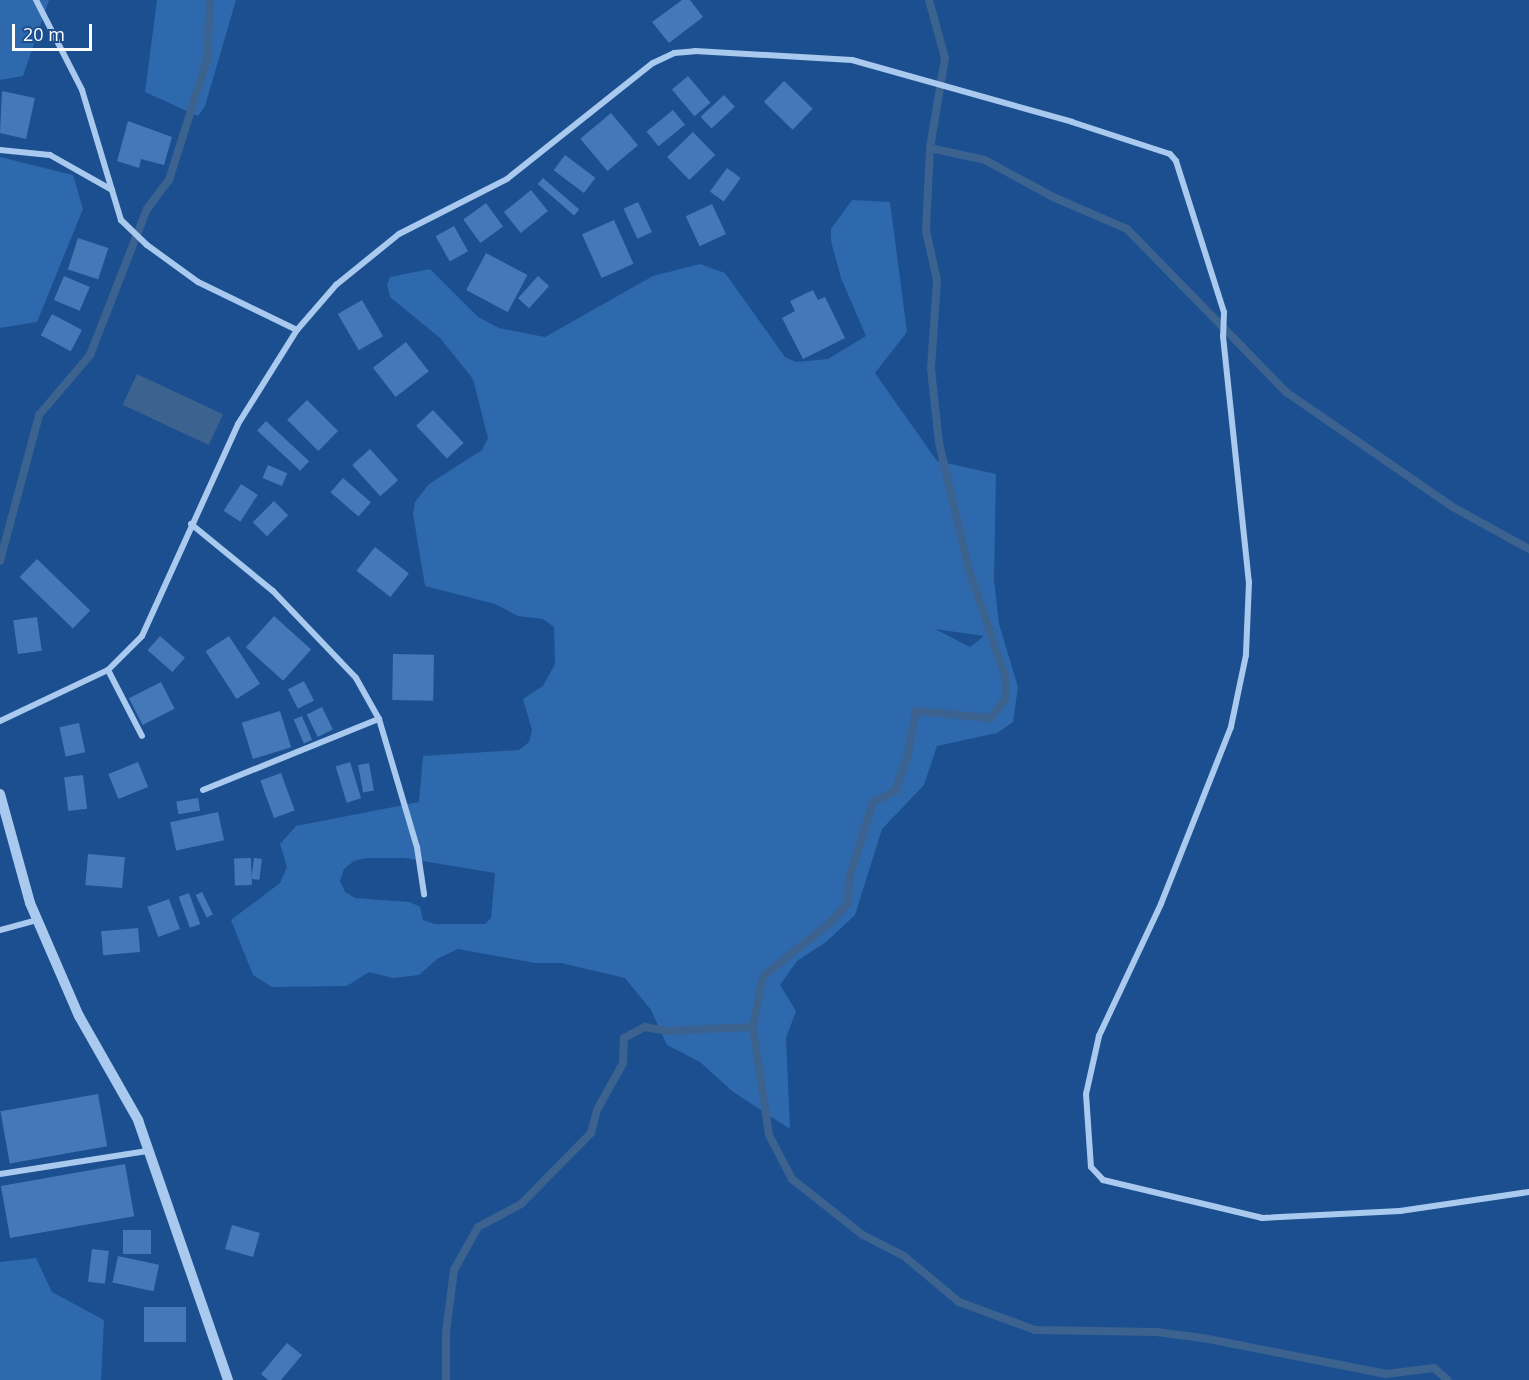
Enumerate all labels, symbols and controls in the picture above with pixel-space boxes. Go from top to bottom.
scale bar [15,12,94,50]
text: 20 m [23,22,65,46]

